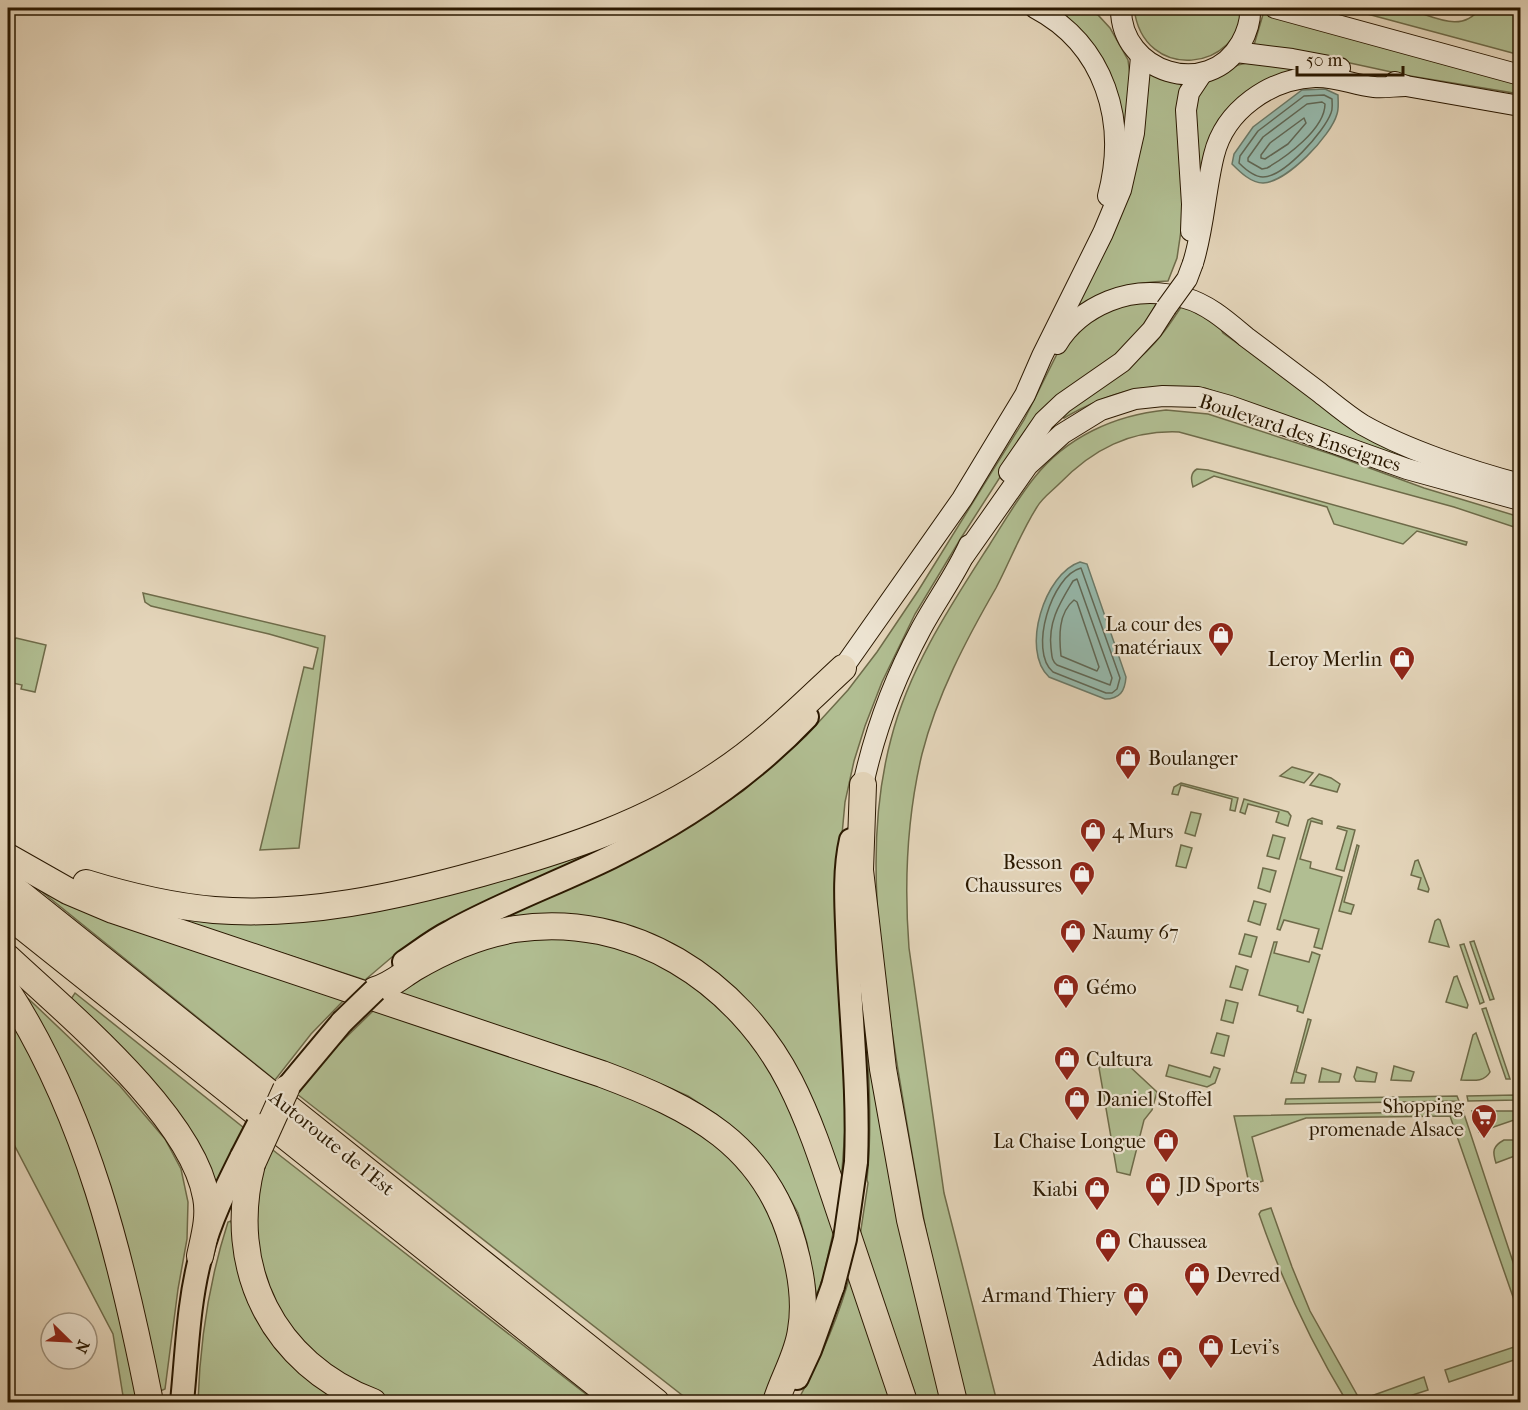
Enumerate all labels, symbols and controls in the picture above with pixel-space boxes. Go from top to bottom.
scale bar [1297,39,1404,77]
text: 50 m [1306,50,1343,71]
street label: Boulevard des Enseignes [1196,389,1404,477]
place label: La cour des matériaux [1105,613,1203,659]
shop icon: La cour des matériaux [1206,620,1236,658]
shop icon: Leroy Merlin [1387,644,1417,682]
place label: Leroy Merlin [1268,648,1382,671]
shop icon: Boulanger [1113,743,1143,781]
place label: Boulanger [1148,747,1238,770]
shop icon: 4 Murs [1078,816,1108,854]
place label: 4 Murs [1112,820,1173,843]
place label: Besson Chaussures [965,851,1062,897]
shop icon: Besson Chaussures [1067,859,1097,897]
shop icon: Naumy 67 [1058,917,1088,955]
place label: Naumy 67 [1092,921,1179,944]
shop icon: Gémo [1051,972,1081,1010]
place label: Gémo [1086,976,1137,999]
shop icon: Cultura [1052,1044,1082,1082]
place label: Cultura [1086,1048,1153,1071]
shop icon: Daniel Stoffel [1062,1084,1092,1122]
street label: Autoroute de l’Est [264,1085,399,1200]
place label: Daniel Stoffel [1096,1088,1213,1111]
place label: Shopping promenade Alsace [1308,1095,1464,1141]
supermarket icon: Shopping promenade Alsace [1469,1102,1499,1140]
shop icon: La Chaise Longue [1151,1126,1181,1164]
place label: La Chaise Longue [993,1130,1146,1153]
shop icon: JD Sports [1143,1170,1173,1208]
shop icon: Kiabi [1082,1174,1112,1212]
place label: JD Sports [1176,1174,1259,1197]
place label: Kiabi [1032,1178,1078,1201]
shop icon: Chaussea [1093,1226,1123,1264]
place label: Chaussea [1128,1230,1208,1253]
shop icon: Devred [1182,1260,1212,1298]
place label: Devred [1216,1264,1281,1287]
shop icon: Armand Thiery [1121,1280,1151,1318]
place label: Armand Thiery [981,1284,1117,1307]
north arrow [39,1311,99,1371]
shop icon: Levi's [1196,1332,1226,1370]
place label: Levi's [1230,1336,1279,1359]
text: N [71,1337,93,1357]
shop icon: Adidas [1155,1344,1185,1382]
place label: Adidas [1092,1348,1150,1371]

